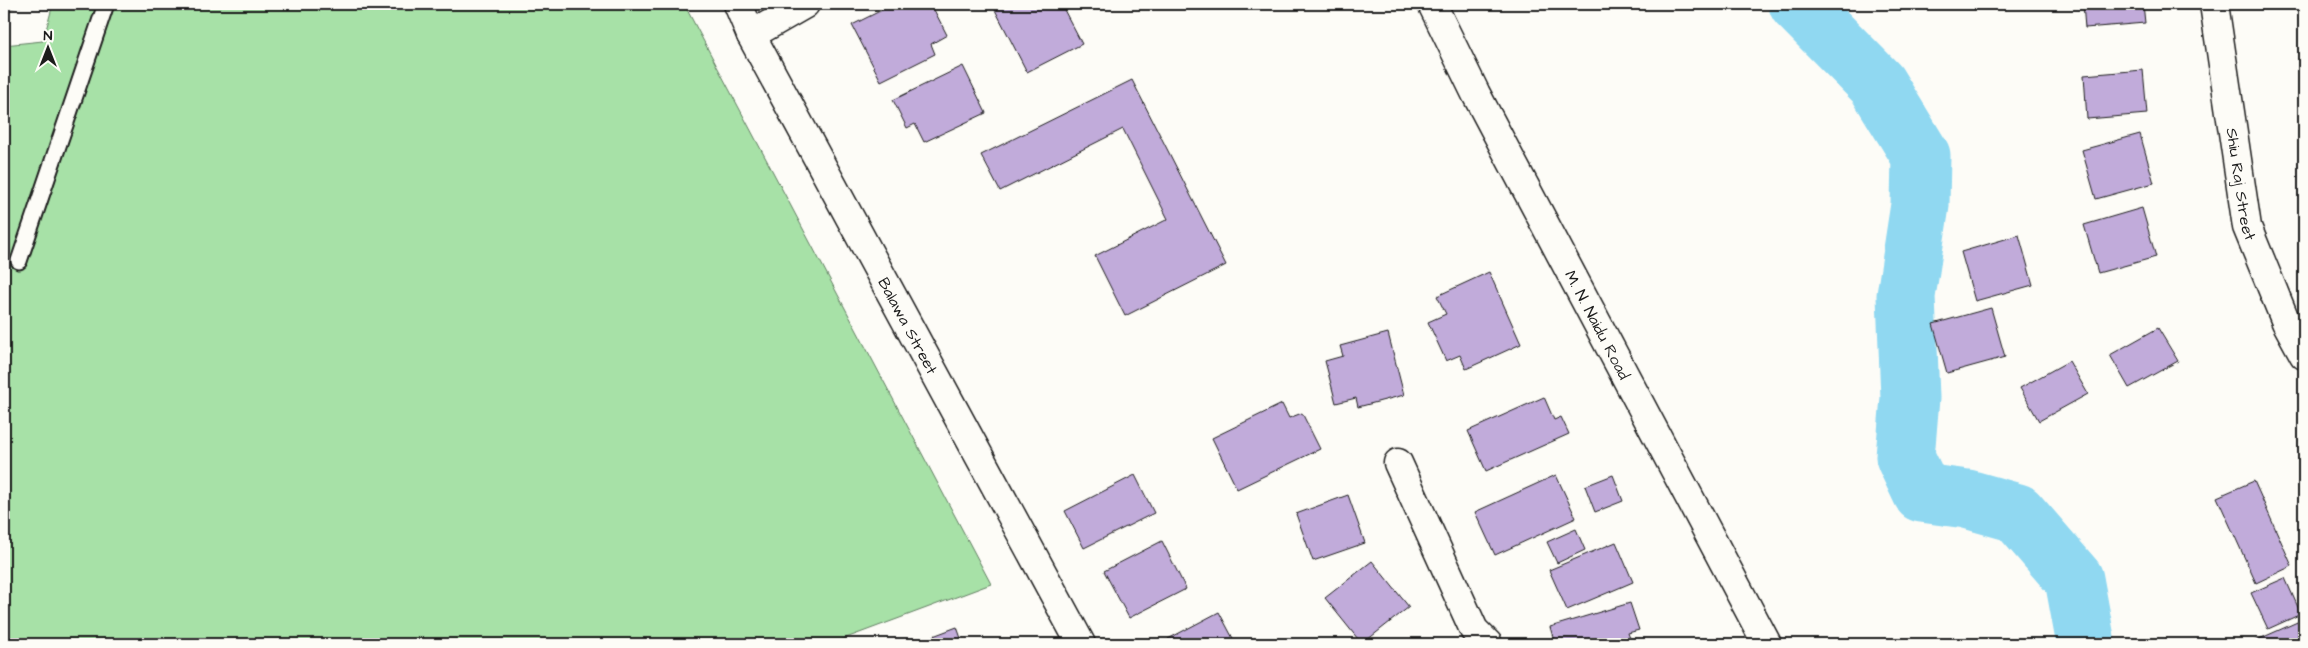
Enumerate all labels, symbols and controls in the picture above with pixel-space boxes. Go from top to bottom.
north arrow [22,22,72,72]
text: N [44,26,53,46]
street label: Shiu Raj Street [2220,127,2261,244]
street label: M. N. Naidu Road [1559,267,1635,383]
street label: Balawa Street [872,274,943,379]

